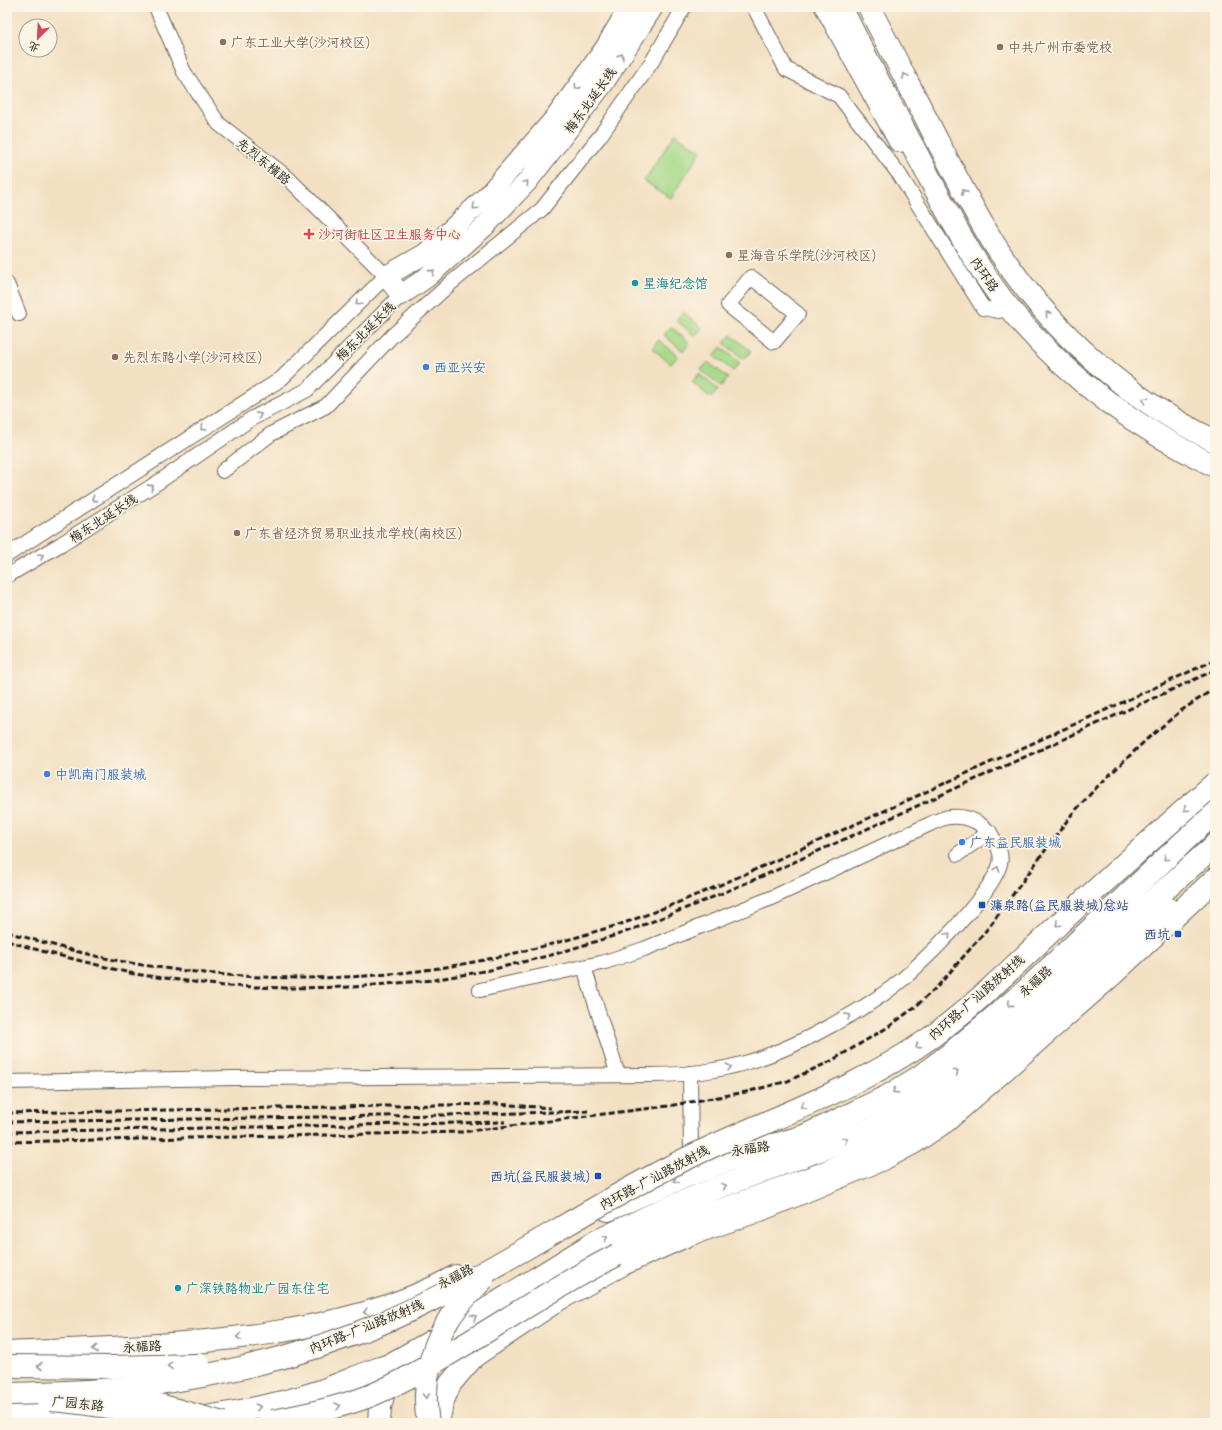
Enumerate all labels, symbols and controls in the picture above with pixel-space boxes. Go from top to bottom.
north arrow [18,18,58,58]
place label: 广东工业大学(沙河校区) [231,35,370,50]
marker: 广东工业大学(沙河校区) [218,37,228,47]
text: 北 [26,39,42,55]
place label: 中共广州市委党校 [1008,40,1112,55]
marker: 中共广州市委党校 [995,42,1005,52]
one-way arrow [616,54,623,61]
street label: 梅东北延长线 [561,64,619,136]
one-way arrow [902,73,909,81]
one-way arrow [575,83,582,90]
street label: 先烈东横路 [234,135,294,188]
one-way arrow [521,180,528,187]
one-way arrow [961,189,969,196]
one-way arrow [472,202,480,210]
place label: 沙河街社区卫生服务中心 [318,227,461,242]
marker: 沙河街社区卫生服务中心 [303,228,315,240]
place label: 星海音乐学院(沙河校区) [737,248,876,263]
marker: 星海音乐学院(沙河校区) [724,250,734,260]
street label: 内环路 [967,254,1002,295]
one-way arrow [427,270,435,277]
place label: 星海纪念馆 [643,276,708,291]
marker: 星海纪念馆 [630,278,640,288]
street label: 梅东北延长线 [332,298,398,364]
one-way arrow [355,298,363,306]
one-way arrow [1045,312,1052,319]
place label: 先烈东路小学(沙河校区) [123,350,262,365]
marker: 先烈东路小学(沙河校区) [110,352,120,362]
place label: 西亚兴安 [434,360,486,375]
marker: 西亚兴安 [421,362,431,372]
one-way arrow [1143,398,1150,405]
one-way arrow [255,412,262,420]
one-way arrow [200,424,207,431]
one-way arrow [147,484,154,492]
street label: 梅东北延长线 [66,491,140,546]
one-way arrow [91,494,98,502]
place label: 广东省经济贸易职业技术学校(南校区) [245,526,462,541]
marker: 广东省经济贸易职业技术学校(南校区) [232,528,242,538]
one-way arrow [37,554,44,561]
place label: 中凯南门服装城 [55,767,146,782]
marker: 中凯南门服装城 [42,769,52,779]
one-way arrow [1183,804,1191,811]
place label: 广东益民服装城 [970,835,1061,850]
marker: 广东益民服装城 [957,837,967,847]
one-way arrow [1163,854,1171,861]
one-way arrow [993,865,1001,872]
place label: 濂泉路(益民服装城)总站 [990,898,1129,913]
marker: 濂泉路(益民服装城)总站 [977,900,987,910]
one-way arrow [1055,919,1063,927]
place label: 西坑 [1144,927,1170,942]
marker: 西坑 [1173,929,1183,939]
one-way arrow [943,932,950,939]
street label: 内环路-广汕路放射线 [925,952,1027,1043]
street label: 永福路 [1016,963,1055,1000]
one-way arrow [1007,999,1014,1006]
one-way arrow [844,1014,851,1021]
one-way arrow [915,1041,922,1048]
one-way arrow [726,1063,732,1071]
one-way arrow [951,1070,958,1077]
one-way arrow [893,1087,900,1094]
one-way arrow [800,1102,807,1110]
one-way arrow [841,1137,849,1145]
street label: 永福路 [730,1138,770,1159]
street label: 内环路-广汕路放射线 [597,1142,712,1213]
place label: 西坑(益民服装城) [490,1169,590,1184]
marker: 西坑(益民服装城) [593,1171,603,1181]
one-way arrow [672,1176,679,1184]
one-way arrow [720,1182,727,1190]
one-way arrow [600,1235,608,1243]
street label: 永福路 [434,1261,476,1292]
place label: 广深铁路物业广园东住宅 [186,1281,329,1296]
marker: 广深铁路物业广园东住宅 [173,1283,183,1293]
street label: 内环路-广汕路放射线 [307,1297,426,1356]
one-way arrow [363,1307,370,1316]
one-way arrow [470,1315,477,1322]
one-way arrow [236,1332,242,1341]
street label: 永福路 [122,1338,162,1355]
one-way arrow [92,1344,98,1353]
one-way arrow [37,1362,43,1370]
one-way arrow [167,1362,173,1370]
street label: 广园东路 [51,1393,105,1414]
one-way arrow [422,1393,430,1399]
one-way arrow [334,1402,341,1411]
one-way arrow [255,1404,261,1412]

